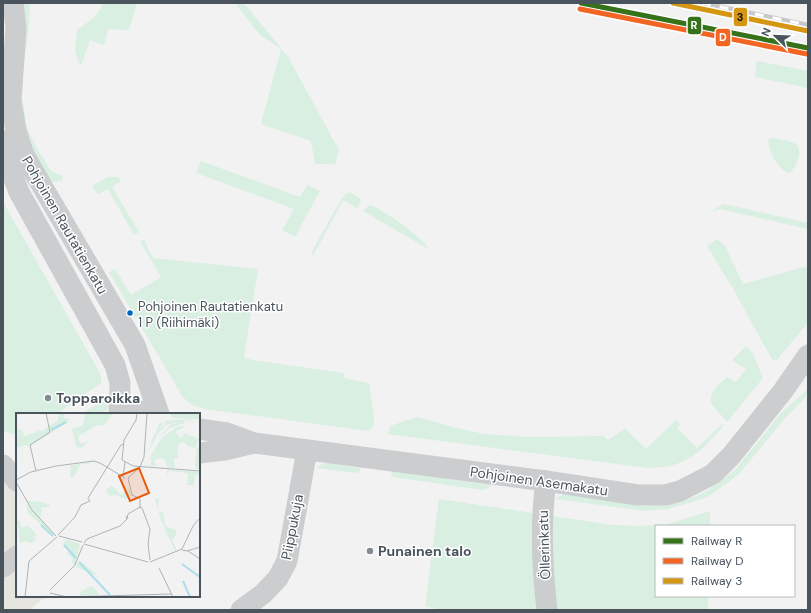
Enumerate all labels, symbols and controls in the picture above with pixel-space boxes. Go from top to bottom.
line badge: 3 [733,7,748,27]
text: 3 [737,10,743,24]
line badge: R [687,16,702,35]
north arrow [755,16,795,56]
text: R [691,18,698,32]
text: N [758,26,774,39]
line badge: D [715,28,731,47]
text: D [719,30,727,44]
street label: Pohjoinen Rautatienkatu [18,153,112,297]
place label: Pohjoinen Rautatienkatu 1 P (Riihimäki) [138,298,283,331]
marker: Pohjoinen Rautatienkatu 1 P (Riihimäki) [125,308,135,318]
place label: Topparoikka [56,389,140,407]
marker: Topparoikka [43,393,53,403]
inset map [16,413,200,597]
street label: Pohjoinen Asemakatu [469,462,609,500]
street label: Piippukuja [277,493,307,561]
street label: Öllerinkatu [534,510,554,580]
legend [655,525,795,597]
text: Railway R [691,533,742,549]
place label: Punainen talo [378,542,471,560]
marker: Punainen talo [365,546,375,556]
text: Railway D [691,553,743,569]
text: Railway 3 [691,573,742,589]

